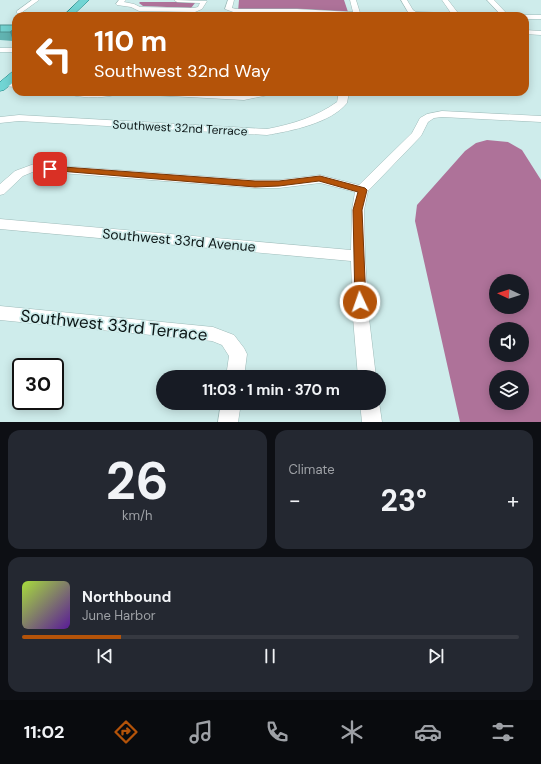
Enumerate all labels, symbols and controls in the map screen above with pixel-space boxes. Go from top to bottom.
text: 110 m [94,23,167,60]
icon: left [28,28,80,80]
text: Southwest 32nd Way [94,59,270,83]
street label: Southwest 32nd Terrace [112,116,248,140]
pin [33,152,67,186]
icon: arrive [39,158,61,180]
street label: Southwest 33rd Avenue [102,224,256,256]
north arrow [489,274,529,314]
map controls [489,274,529,410]
position arrow [339,281,381,323]
street label: Southwest 33rd Terrace [19,304,209,346]
button: sound [489,322,529,362]
speed limit sign: 30 [12,358,64,410]
button: layers [489,370,529,410]
text: 11:03 · 1 min · 370 m [202,380,340,400]
text: 26 [106,447,169,515]
text: Climate [289,461,335,478]
text: 23° [381,481,427,520]
text: − [289,486,301,515]
text: + [507,486,519,515]
text: km/h [122,507,153,524]
text: Northbound [82,587,171,607]
text: June Harbor [82,607,156,624]
icon: previous [94,645,116,667]
icon: pause [259,645,281,667]
icon: next [425,645,447,667]
icon: directions [112,718,140,746]
icon: music [187,718,215,746]
icon: phone [263,718,291,746]
icon: climate [338,718,366,746]
icon: car [414,718,442,746]
icon: filters [489,718,517,746]
text: 11:02 [24,720,64,744]

